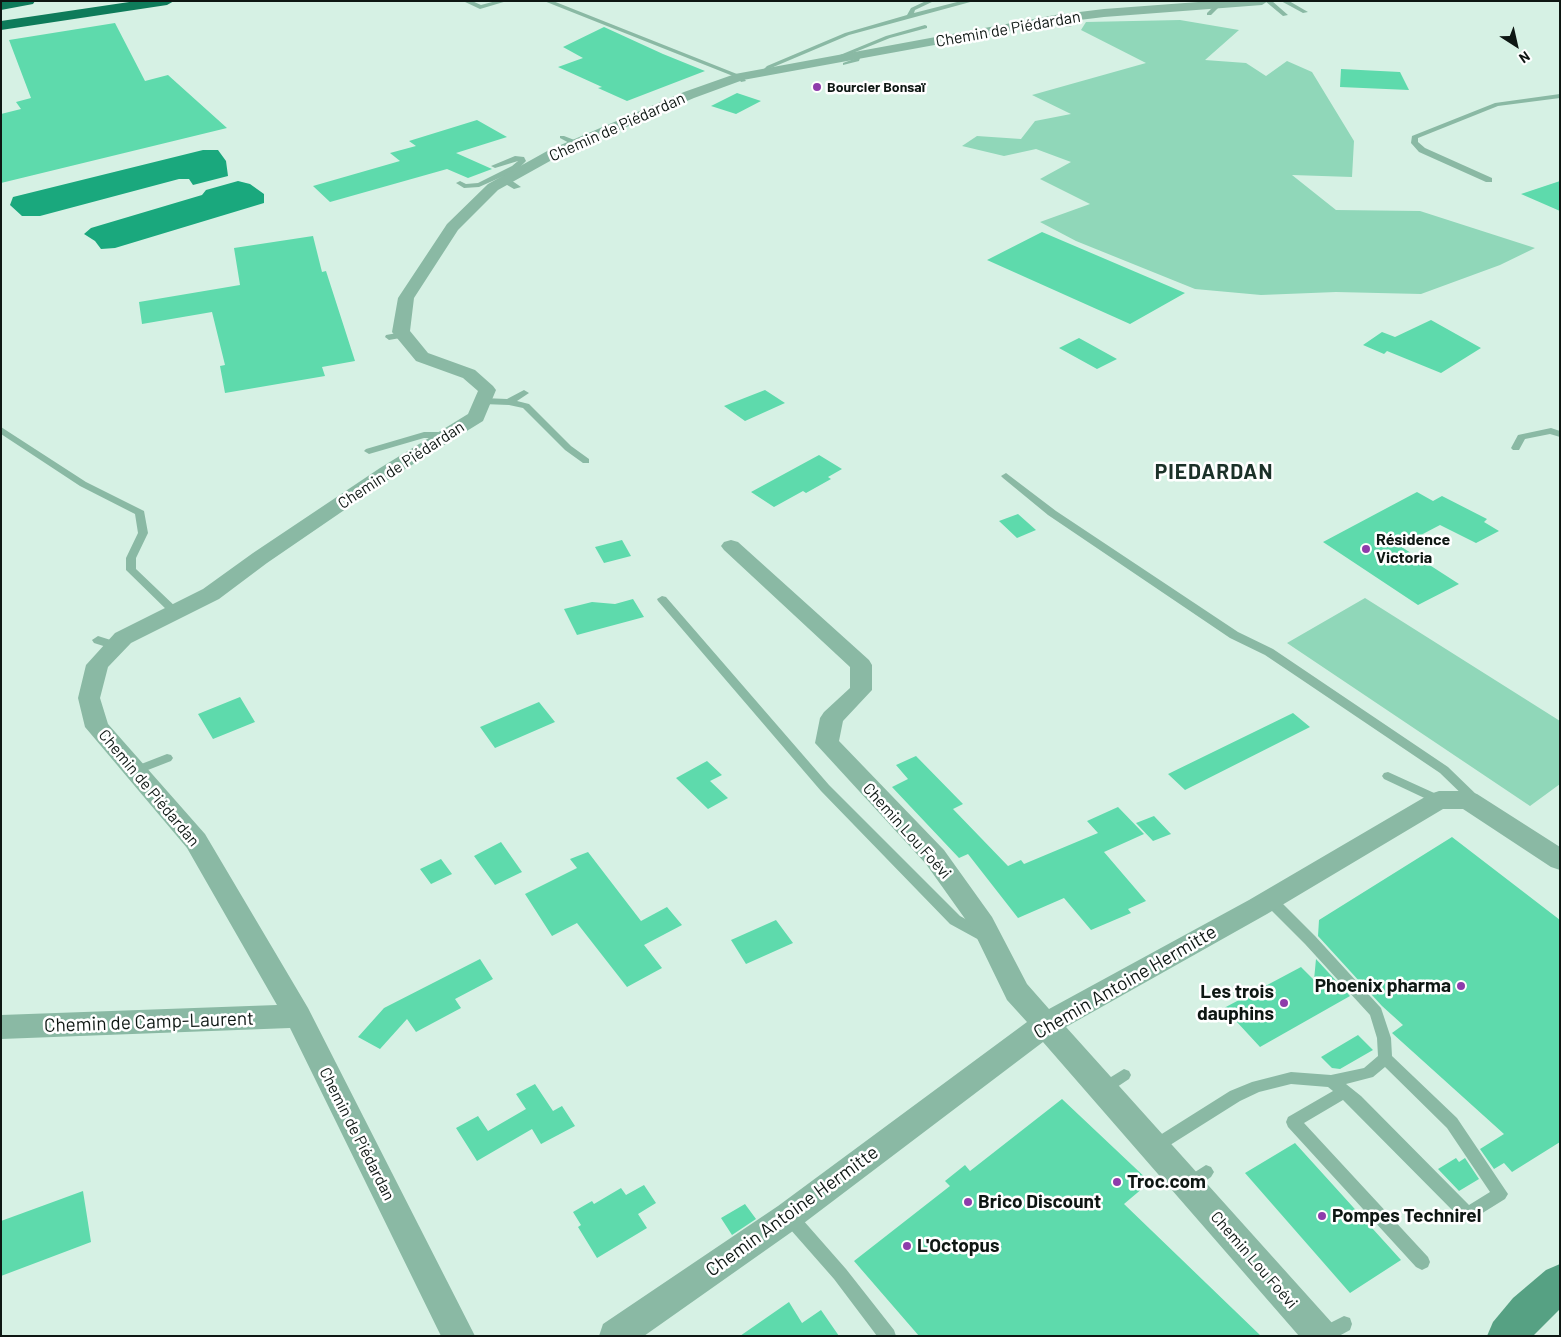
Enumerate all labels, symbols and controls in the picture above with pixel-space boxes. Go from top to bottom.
street label: Chemin de Piédardan [934,7,1082,51]
north arrow [1491,20,1541,70]
text: N [1516,48,1534,67]
place label: Bourcier Bonsaï [827,79,925,95]
marker: Bourcier Bonsaï [811,81,823,93]
street label: Chemin de Piédardan [546,88,688,166]
street label: Chemin de Piédardan [334,417,468,513]
district label: PIEDARDAN [1154,459,1274,485]
place label: Résidence Victoria [1376,530,1450,568]
marker: Résidence Victoria [1360,543,1372,555]
street label: Chemin de Piédardan [95,726,203,850]
street label: Chemin Lou Foévi [859,779,955,883]
street label: Chemin Antoine Hermitte [1029,920,1221,1044]
place label: Phoenix pharma [1315,975,1451,997]
marker: Phoenix pharma [1455,980,1467,992]
place label: Les trois dauphins [1197,981,1274,1025]
marker: Les trois dauphins [1278,997,1290,1009]
street label: Chemin de Camp-Laurent [44,1007,254,1037]
street label: Chemin de Piédardan [315,1064,399,1204]
street label: Chemin Antoine Hermitte [701,1141,883,1281]
place label: Troc.com [1127,1171,1206,1193]
marker: Troc.com [1111,1176,1123,1188]
place label: Brico Discount [978,1191,1101,1213]
marker: Brico Discount [962,1196,974,1208]
place label: Pompes Technirel [1332,1205,1481,1227]
street label: Chemin Lou Foévi [1207,1207,1301,1313]
marker: Pompes Technirel [1316,1210,1328,1222]
place label: L'Octopus [917,1235,999,1257]
marker: L'Octopus [901,1240,913,1252]

